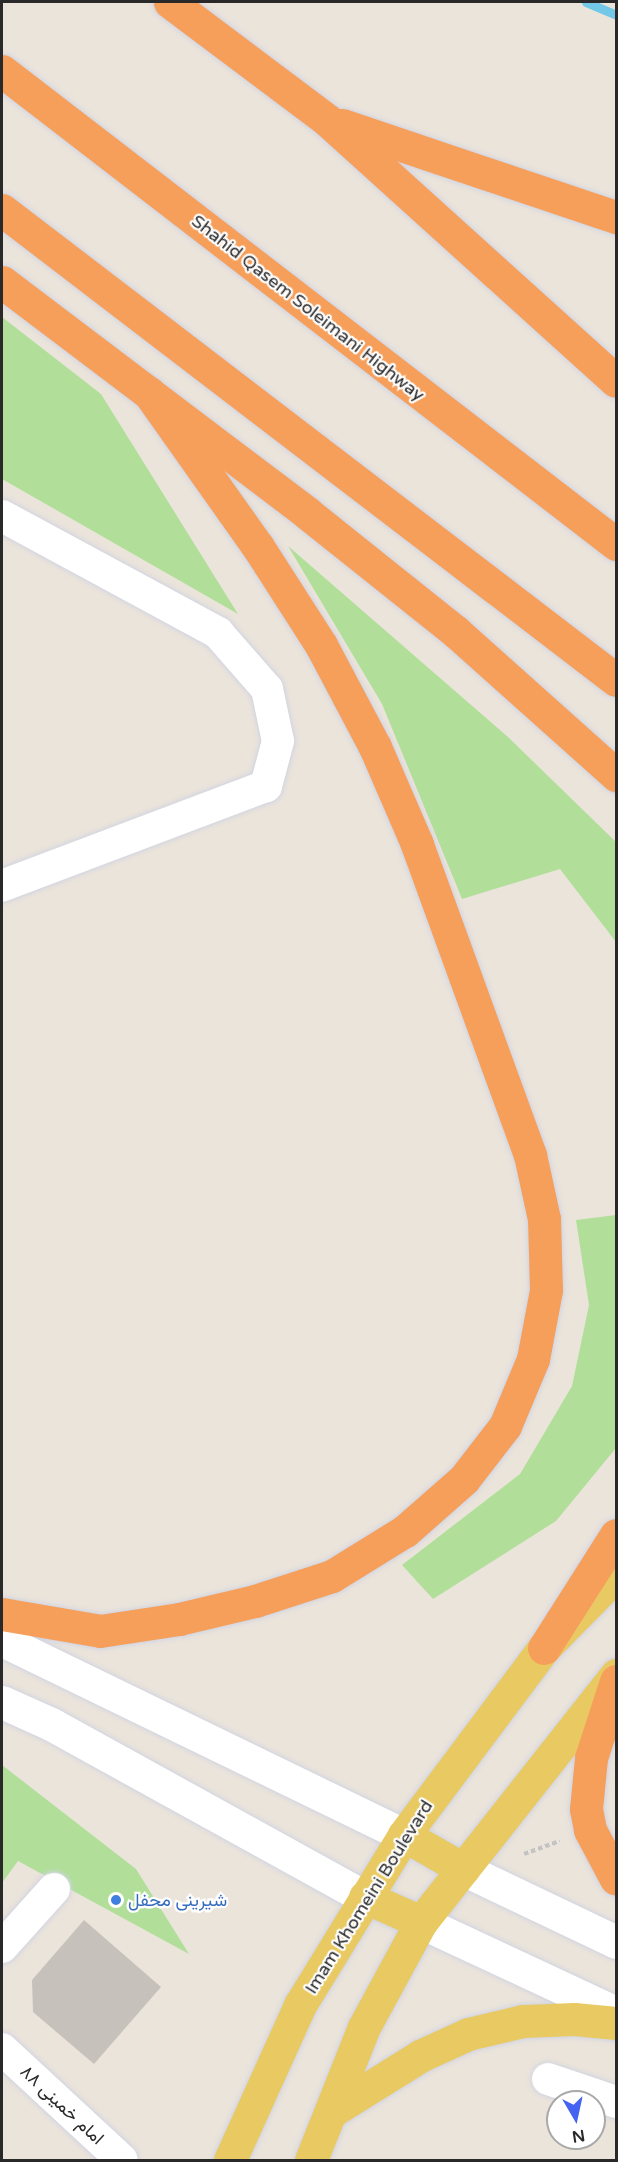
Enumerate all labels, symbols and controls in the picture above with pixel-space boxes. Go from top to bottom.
street label: Shahid Qasem Soleimani Highway [187,210,429,406]
street label: Imam Khomeini Boulevard [300,1796,438,1998]
place label: شیرینی محفل [128,1889,227,1911]
marker: شیرینی محفل [109,1893,123,1907]
street label: امام خمینی ۸۸ [16,2061,108,2149]
north arrow [546,2090,606,2150]
text: N [571,2125,586,2147]

